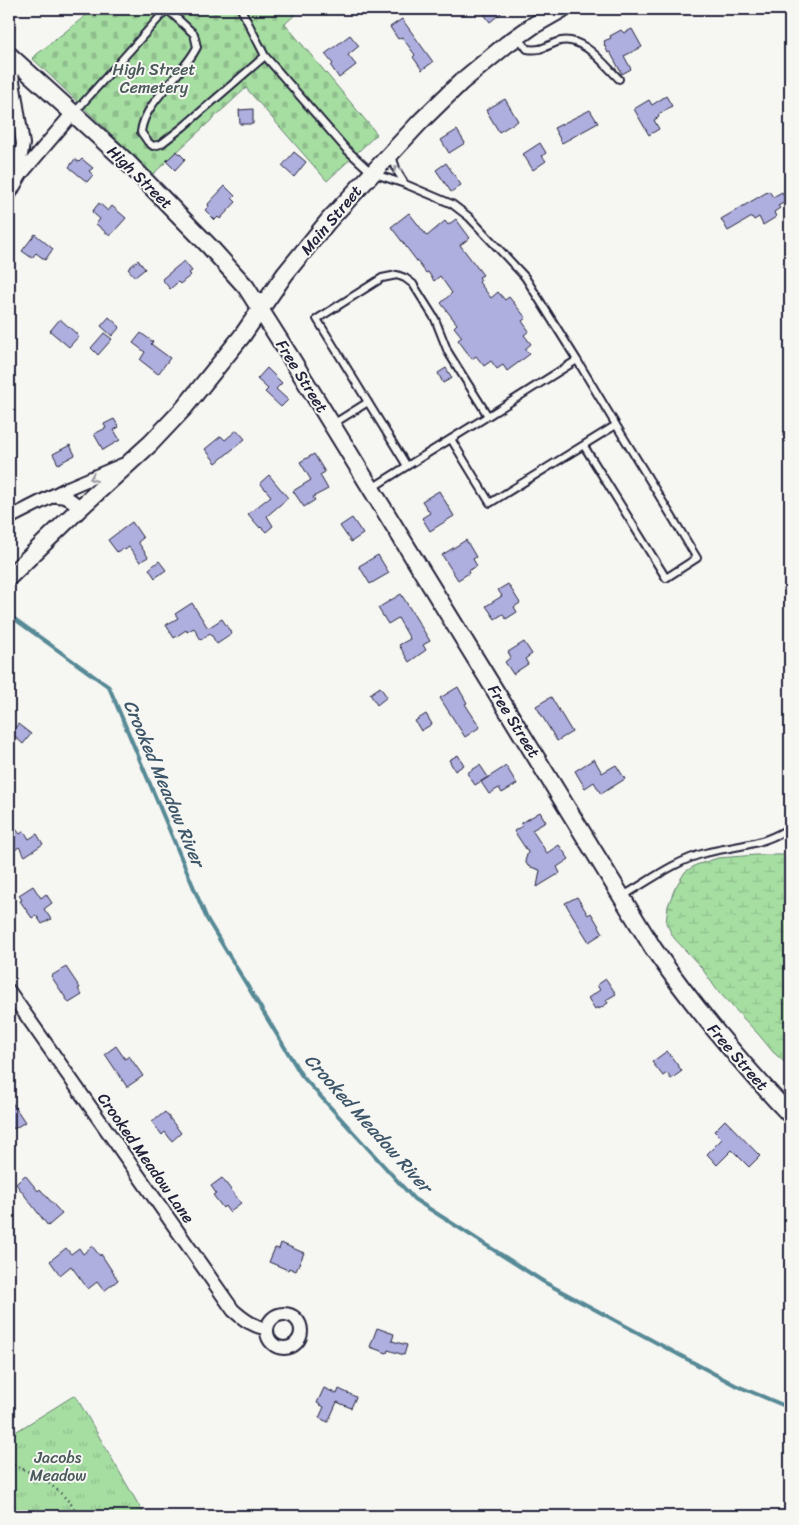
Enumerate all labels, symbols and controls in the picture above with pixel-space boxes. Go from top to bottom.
park label: High Street Cemetery [113,55,195,102]
street label: High Street [100,138,180,216]
one-way arrow [392,165,403,174]
street label: Main Street [293,178,369,262]
street label: Free Street [268,333,336,419]
one-way arrow [89,471,98,482]
street label: Free Street [480,678,548,764]
water label: Crooked Meadow River [114,695,215,875]
street label: Free Street [700,1016,776,1098]
water label: Crooked Meadow River [296,1046,442,1203]
street label: Crooked Meadow Lane [90,1086,202,1230]
park label: Jacobs Meadow [30,1443,86,1490]

